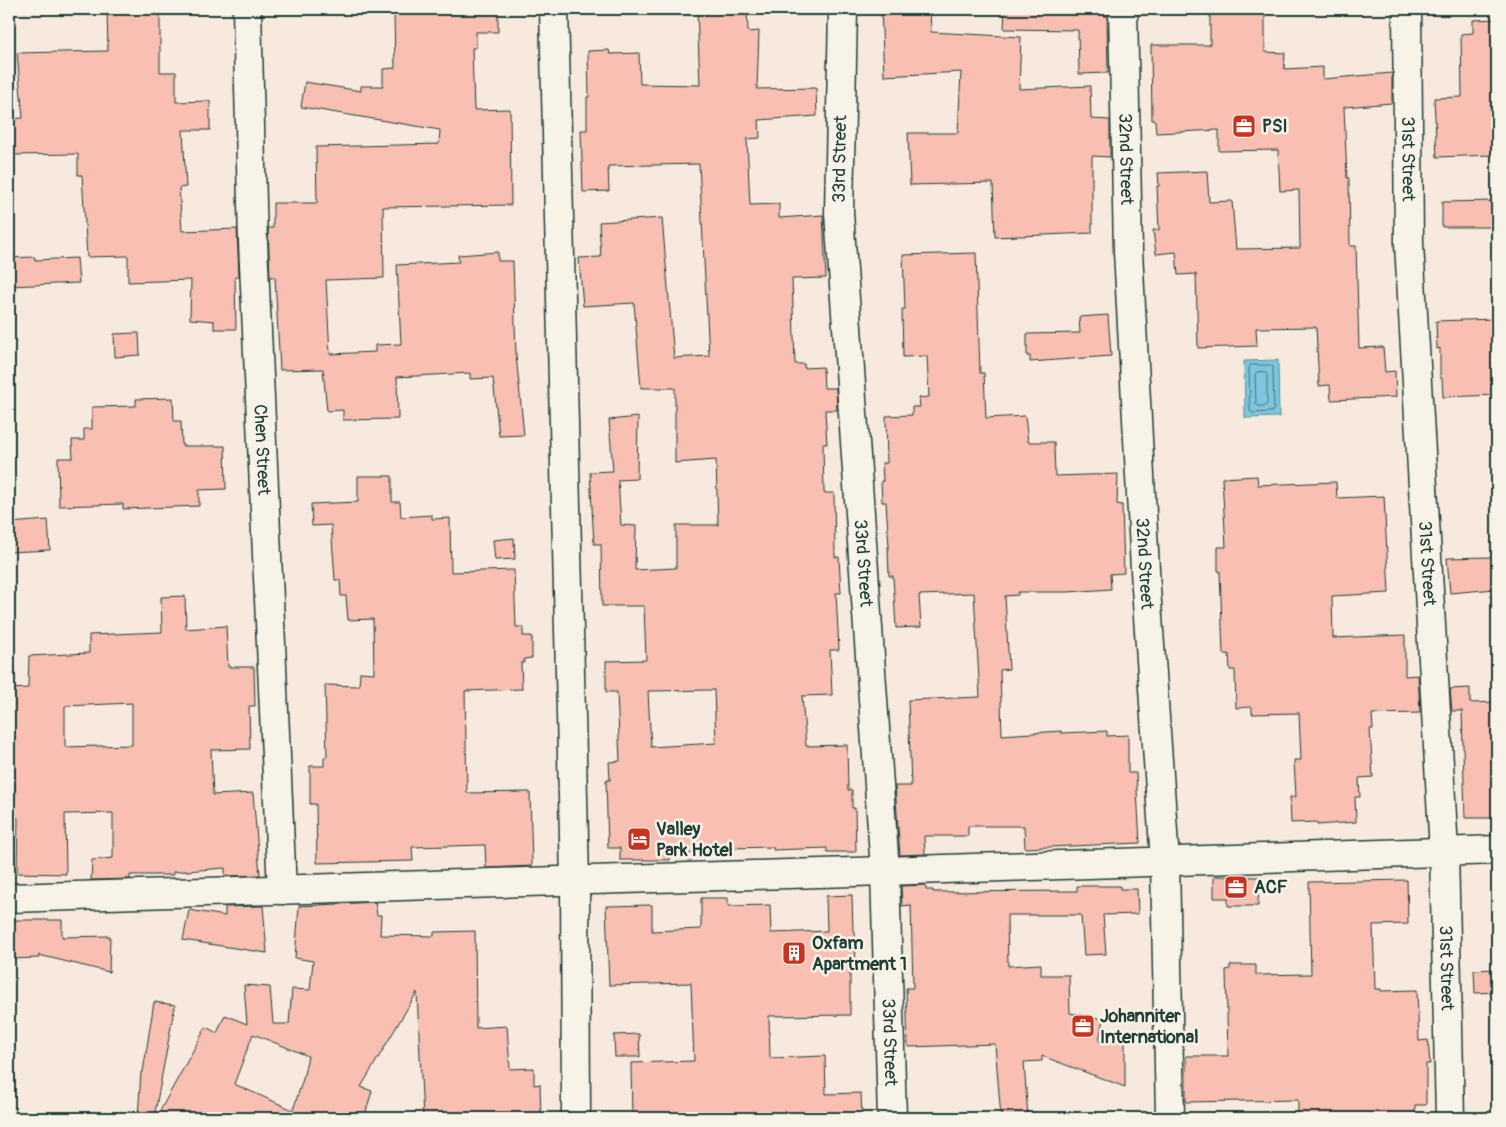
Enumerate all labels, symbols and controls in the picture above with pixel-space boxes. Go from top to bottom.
street label: 32nd Street [1114,113,1139,206]
office icon: PSI [1231,113,1257,139]
street label: 33rd Street [828,114,852,203]
place label: PSI [1262,115,1288,138]
street label: 31st Street [1396,116,1420,202]
street label: Chen Street [249,404,276,496]
street label: 32nd Street [1131,517,1159,611]
street label: 33rd Street [849,519,878,608]
street label: 31st Street [1413,520,1441,607]
place label: Valley Park Hotel [656,818,733,862]
hotel icon: Valley Park Hotel [626,826,652,852]
office icon: ACF [1223,874,1249,900]
place label: ACF [1254,876,1288,899]
street label: 31st Street [1434,925,1459,1012]
place label: Oxfam Apartment 1 [812,932,907,976]
building icon: Oxfam Apartment 1 [781,940,807,966]
street label: 33rd Street [877,998,903,1087]
place label: Johanniter International [1100,1005,1198,1049]
office icon: Johanniter International [1070,1013,1096,1039]

